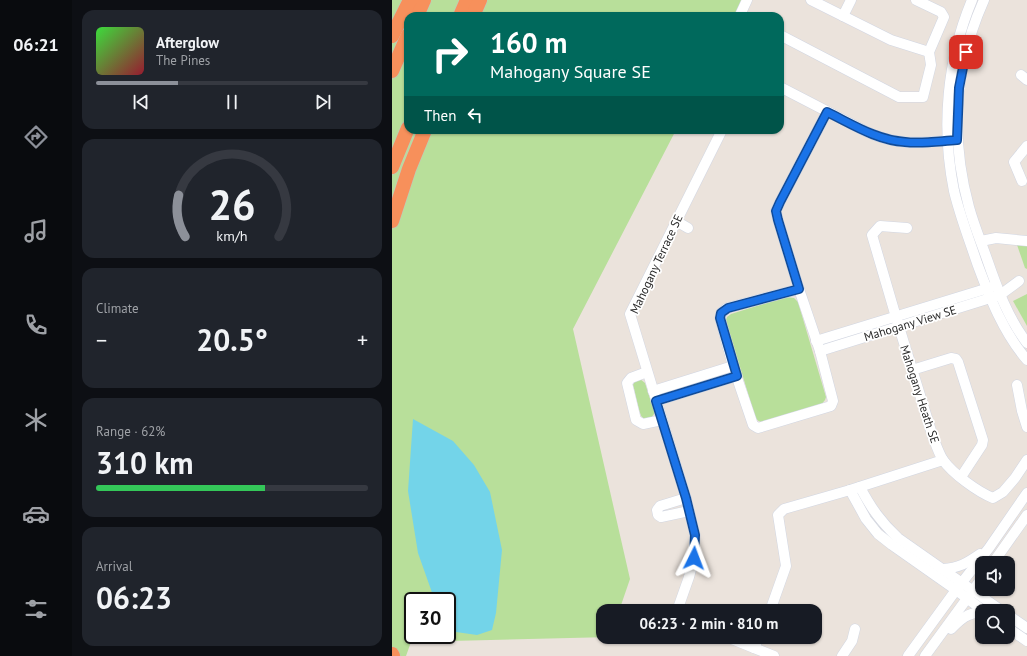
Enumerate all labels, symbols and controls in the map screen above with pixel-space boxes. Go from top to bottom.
text: 160 m [490,24,567,61]
icon: right [424,28,476,80]
text: 06:21 [13,33,59,56]
text: Afterglow [156,33,219,52]
pin [949,35,983,69]
icon: arrive [955,41,977,63]
text: The Pines [156,52,210,69]
text: Mahogany Square SE [490,60,651,83]
icon: previous [130,91,152,113]
icon: pause [221,91,243,113]
icon: next [312,91,334,113]
icon: left [464,104,486,126]
text: Then [424,106,456,125]
icon: directions [22,123,50,151]
text: 26 [208,178,256,231]
street label: Mahogany Terrace SE [626,212,686,316]
icon: music [22,217,50,245]
text: km/h [216,225,248,244]
text: Climate [96,300,139,317]
street label: Mahogany View SE [862,302,958,344]
icon: phone [22,311,50,339]
text: 20.5° [196,320,268,359]
text: − [96,326,107,354]
text: + [357,326,368,354]
street label: Mahogany Heath SE [897,343,943,445]
icon: climate [22,406,50,434]
text: Range · 62% [96,423,165,440]
text: 310 km [96,443,194,482]
icon: car [22,500,50,528]
position arrow [673,537,715,579]
map controls [975,556,1015,644]
button: sound [975,556,1015,596]
text: Arrival [96,558,132,575]
text: 06:23 [96,578,172,617]
speed limit sign: 30 [404,592,456,644]
icon: filters [22,595,50,623]
button: search [975,604,1015,644]
text: 06:23 · 2 min · 810 m [640,614,778,633]

